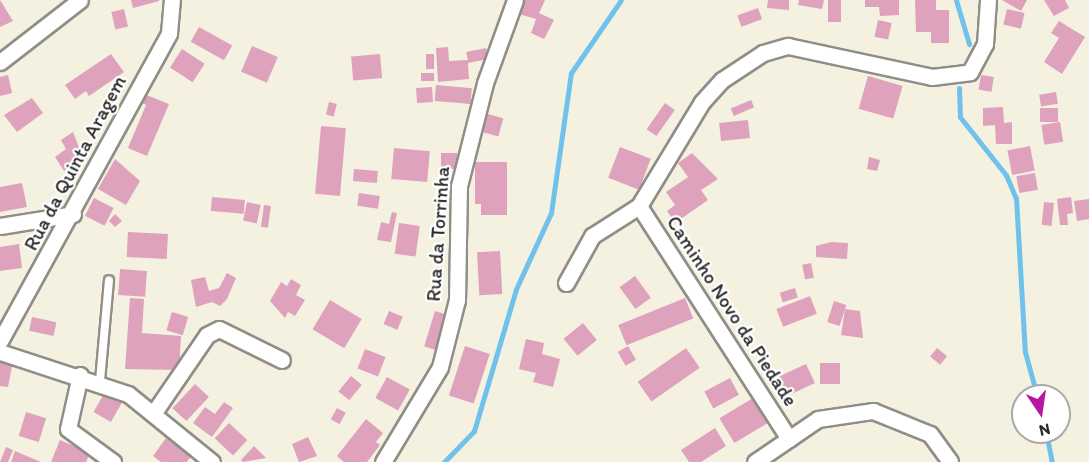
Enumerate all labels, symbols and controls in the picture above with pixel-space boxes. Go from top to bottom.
street label: Rua da Quinta Aragem [19,71,131,255]
street label: Rua da Torrinha [421,165,455,303]
street label: Caminho Novo da Piedade [661,211,803,411]
north arrow [1011,384,1071,444]
text: N [1037,420,1052,441]

